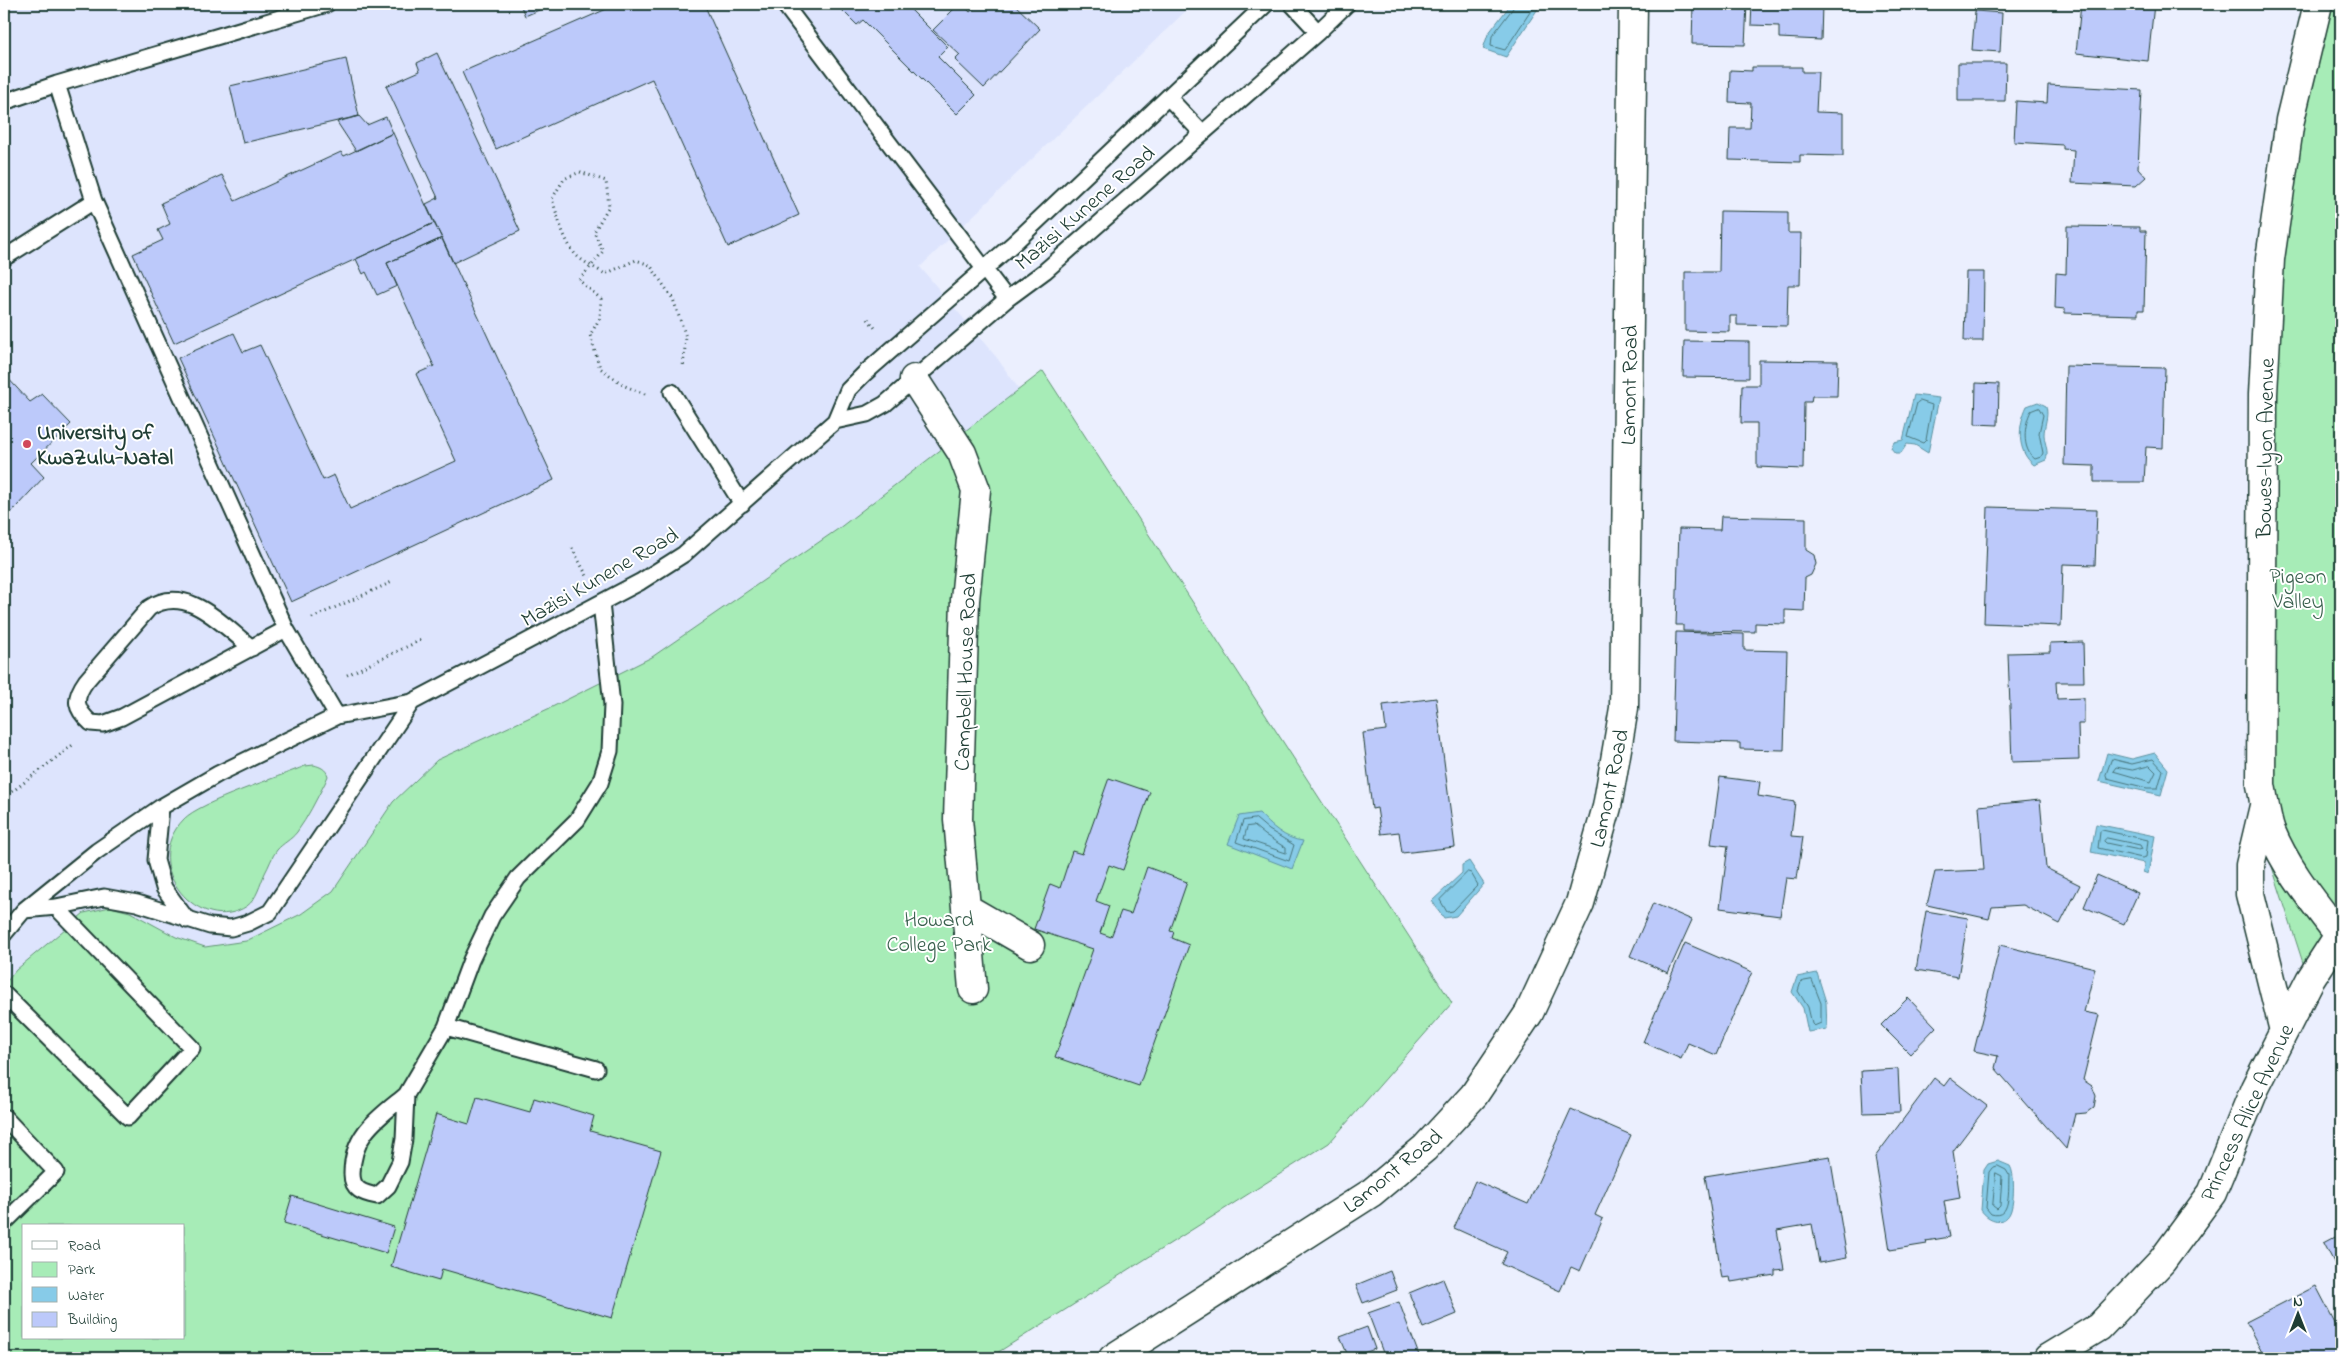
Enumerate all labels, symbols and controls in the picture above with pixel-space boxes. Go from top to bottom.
street label: Mazisi Kunene Road [1009,139,1163,279]
street label: Lamont Road [1614,325,1648,445]
street label: Bowes-lyon Avenue [2249,358,2286,539]
place label: University of KwaZulu-Natal [37,418,173,475]
marker: University of KwaZulu-Natal [21,438,33,450]
street label: Mazisi Kunene Road [516,520,685,637]
park label: Pigeon Valley [2269,562,2327,620]
street label: Campbell House Road [948,573,986,772]
street label: Lamont Road [1583,727,1639,851]
park label: Howard College Park [886,905,992,963]
street label: Princess Alice Avenue [2194,1019,2304,1207]
street label: Lamont Road [1337,1122,1451,1223]
legend [22,1224,185,1340]
text: Road [68,1235,101,1257]
text: Park [68,1259,96,1281]
text: Water [68,1285,104,1307]
north arrow [2272,1290,2322,1340]
text: N [2293,1292,2303,1313]
text: Building [67,1309,117,1332]

